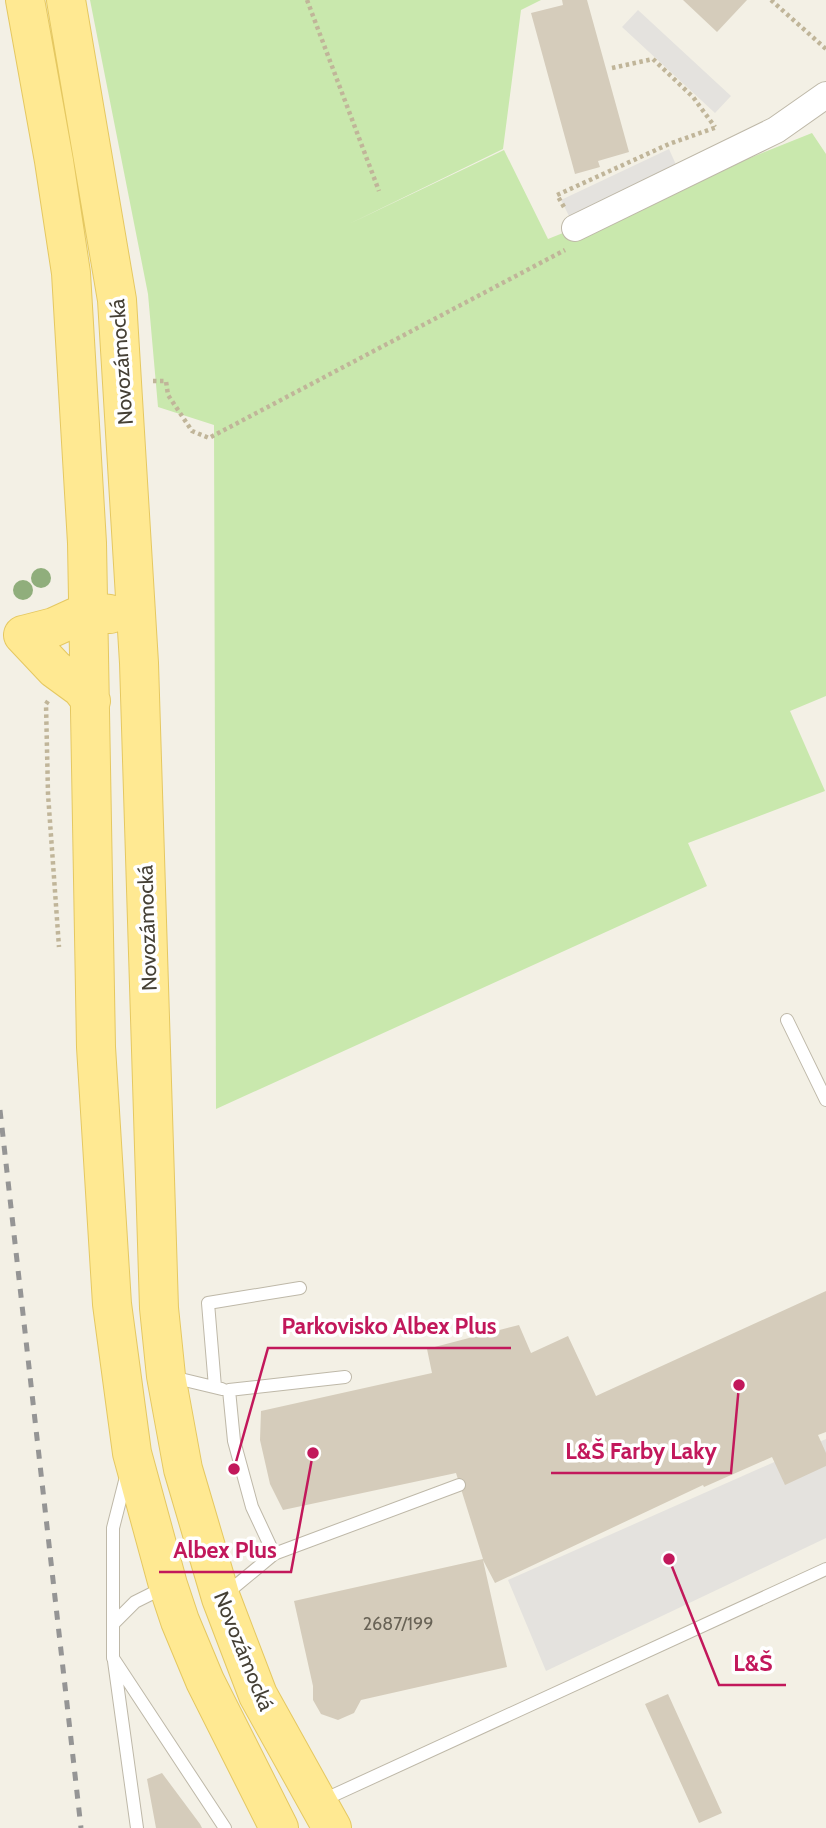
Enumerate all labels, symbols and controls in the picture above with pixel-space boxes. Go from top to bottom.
street label: Novozámocká [104,298,138,426]
street label: Novozámocká [132,865,162,991]
callout: Parkovisko Albex Plus [268,1304,511,1348]
text: Parkovisko Albex Plus [281,1312,497,1340]
callout: L&Š Farby Laky [551,1429,731,1473]
text: L&Š Farby Laky [565,1437,717,1465]
callout: Albex Plus [159,1528,291,1572]
text: Albex Plus [173,1536,277,1564]
street label: Novozámocká [209,1588,279,1714]
house number: 2687/199 [363,1613,433,1635]
callout: L&Š [719,1641,786,1685]
text: L&Š [733,1649,773,1677]

